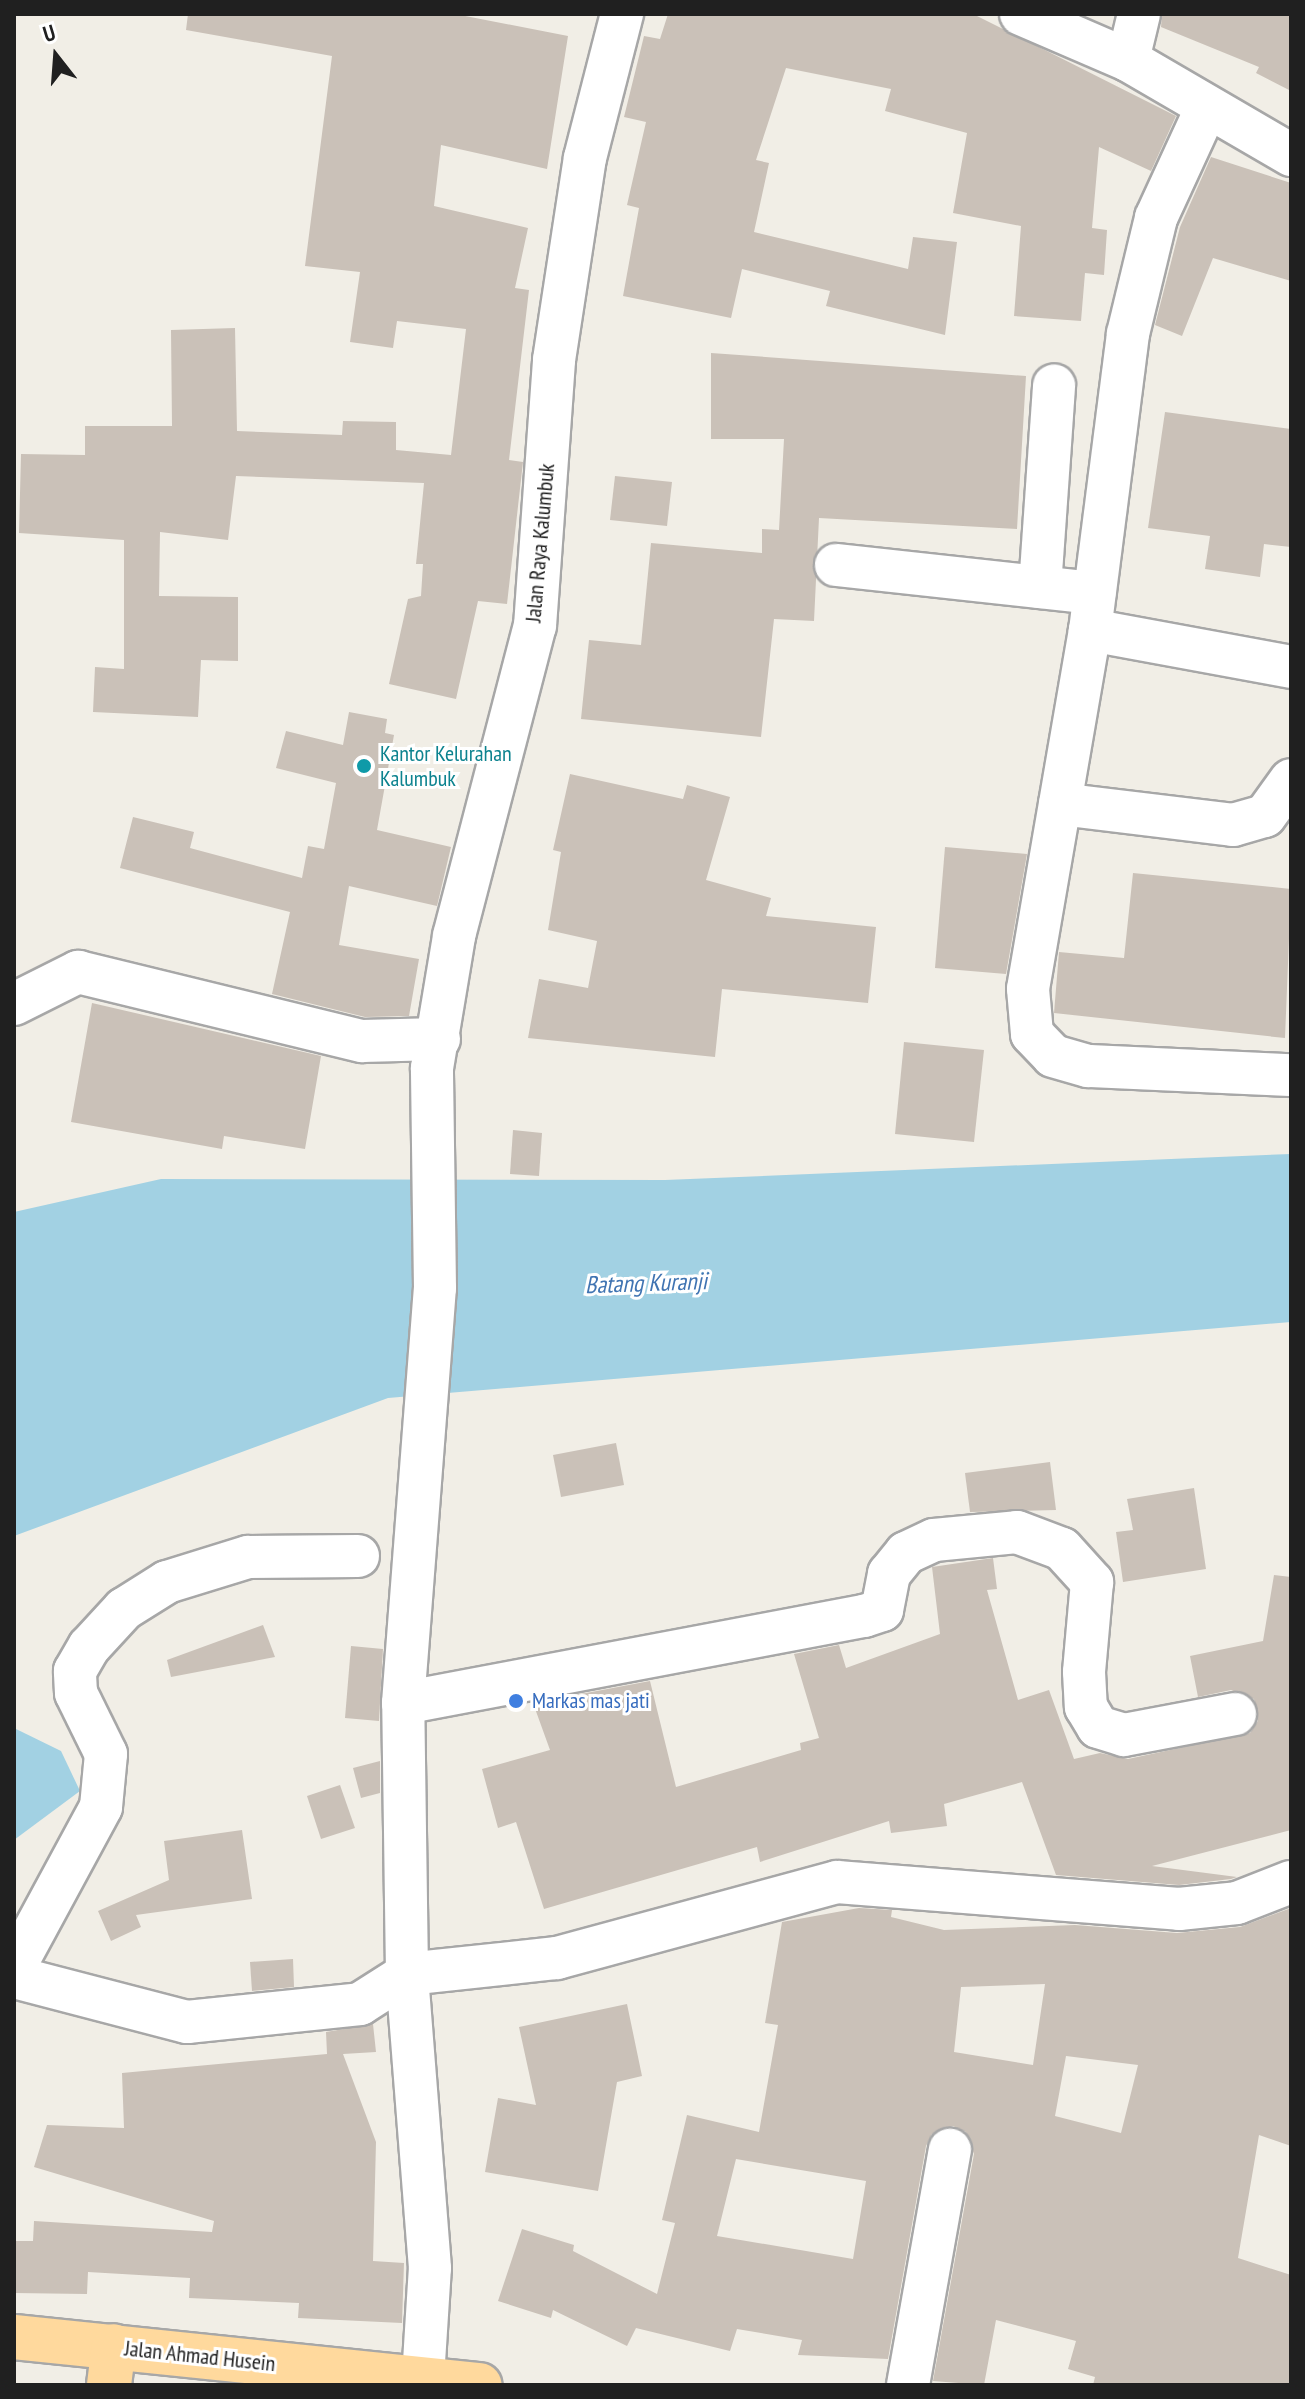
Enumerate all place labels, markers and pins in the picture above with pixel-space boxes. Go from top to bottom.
place label: Kantor Kelurahan Kalumbuk [380,740,512,792]
marker: Kantor Kelurahan Kalumbuk [355,757,373,775]
place label: Markas mas jati [532,1688,650,1714]
marker: Markas mas jati [507,1692,525,1710]

